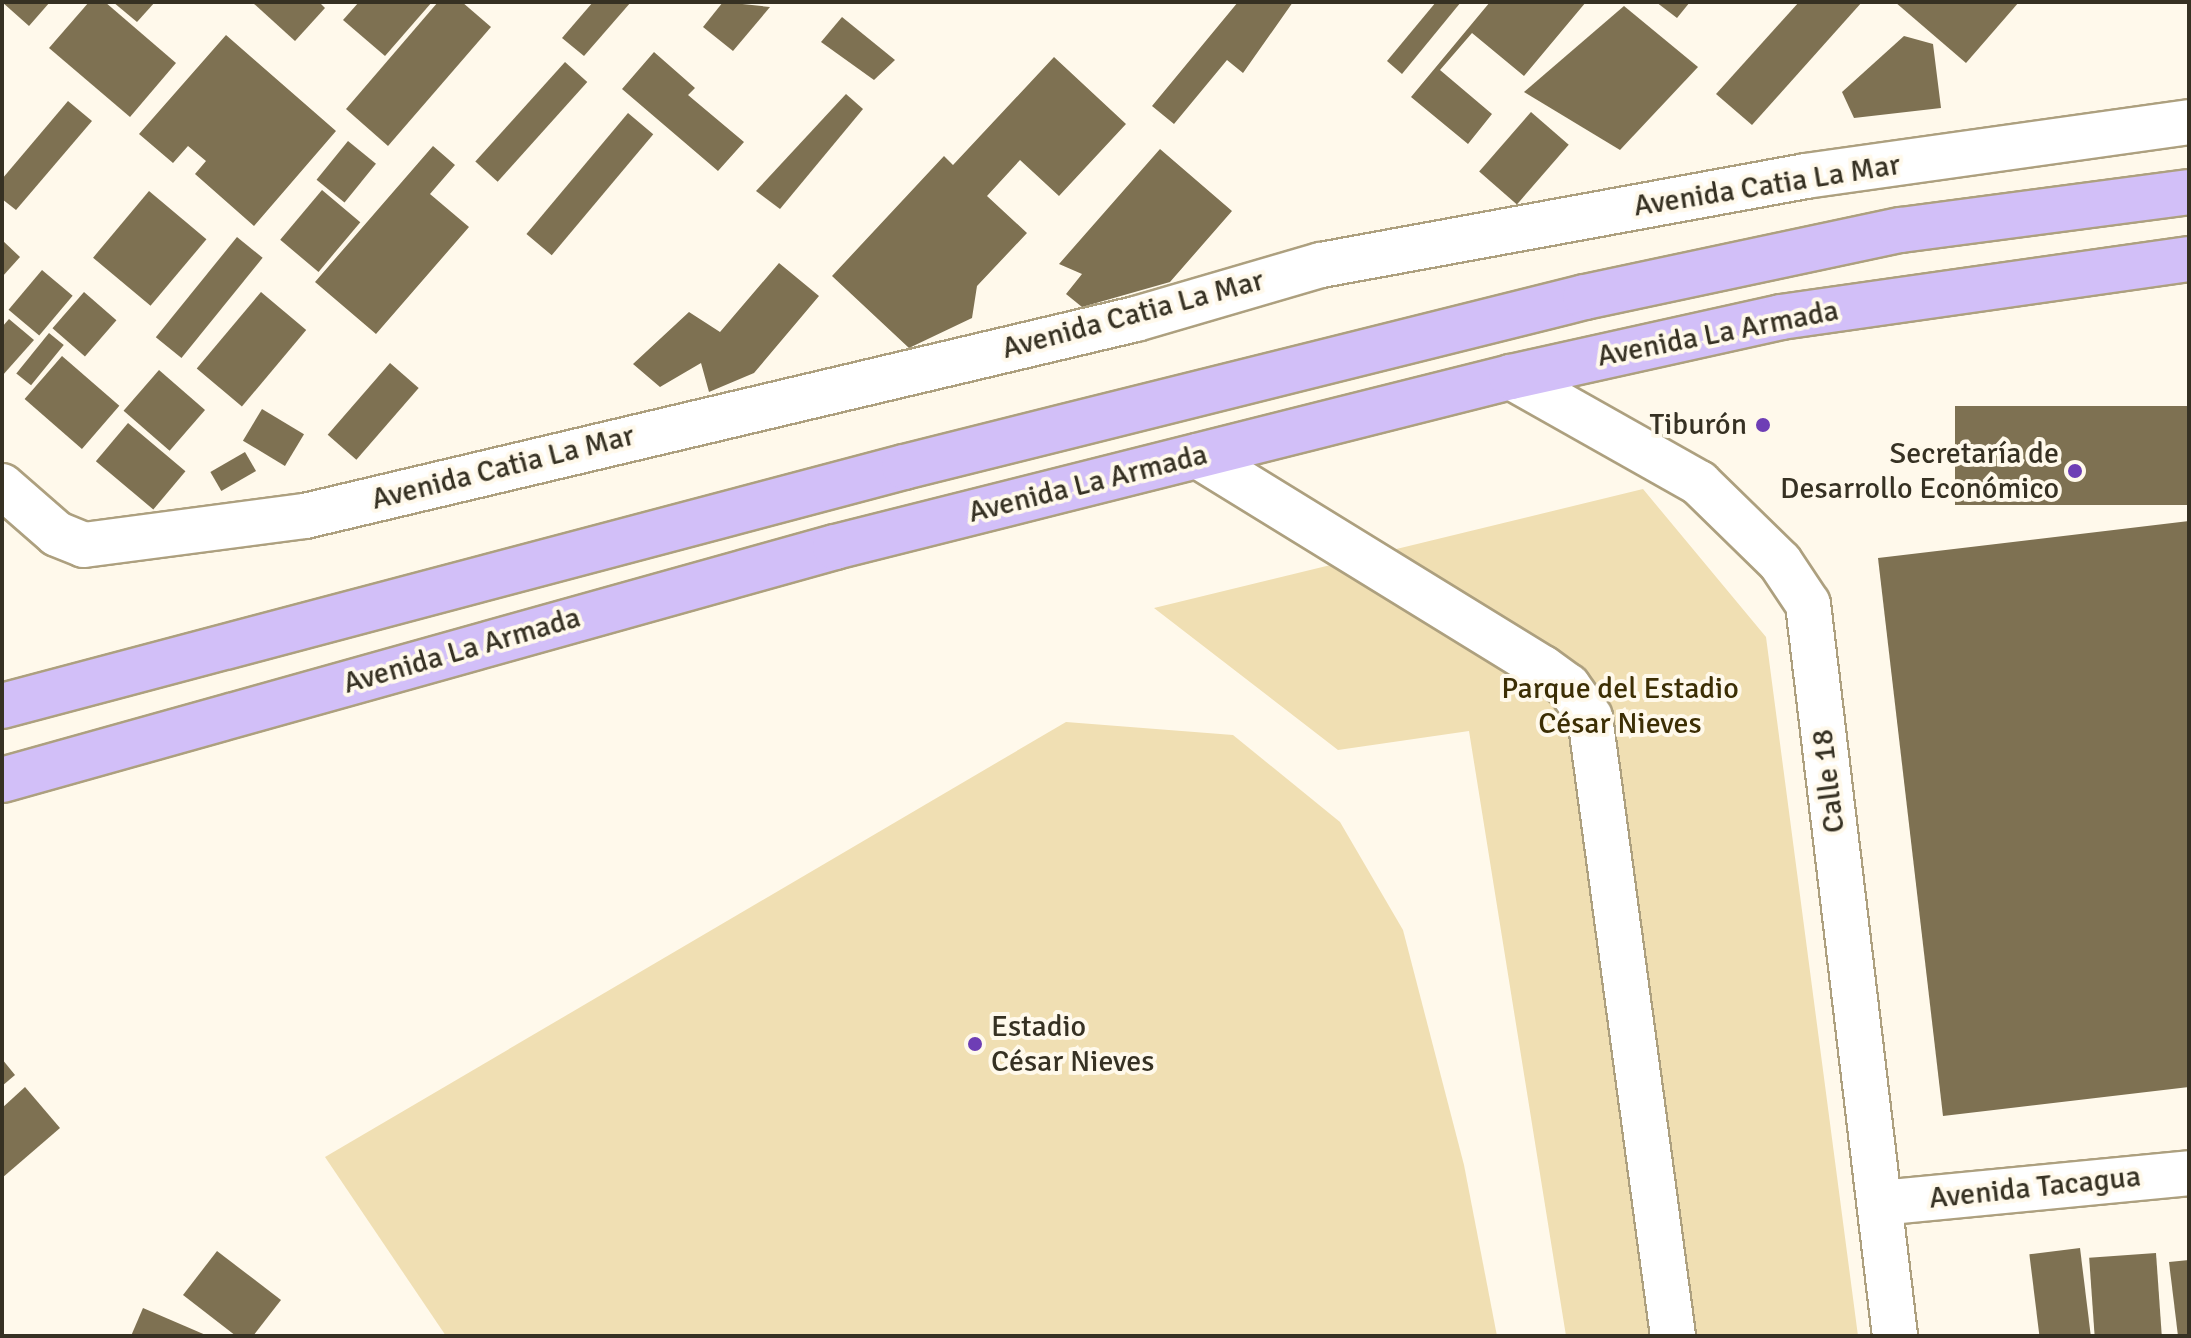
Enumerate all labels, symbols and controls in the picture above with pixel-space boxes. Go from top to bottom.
street label: Avenida Catia La Mar [1631,147,1903,225]
street label: Avenida Catia La Mar [998,263,1268,367]
street label: Avenida La Armada [1594,293,1842,375]
place label: Tiburón [1649,407,1747,443]
marker: Tiburón [1754,416,1772,434]
street label: Avenida Catia La Mar [368,418,638,518]
place label: Secretaría de Desarrollo Económico [1780,436,2059,506]
street label: Avenida La Armada [965,437,1211,531]
marker: Secretaría de Desarrollo Económico [2066,462,2084,480]
street label: Avenida La Armada [339,600,585,702]
park label: Parque del Estadio César Nieves [1501,671,1739,742]
street label: Calle 18 [1805,727,1853,835]
place label: Estadio César Nieves [991,1009,1154,1080]
marker: Estadio César Nieves [966,1035,984,1053]
street label: Avenida Tacagua [1927,1159,2143,1217]

